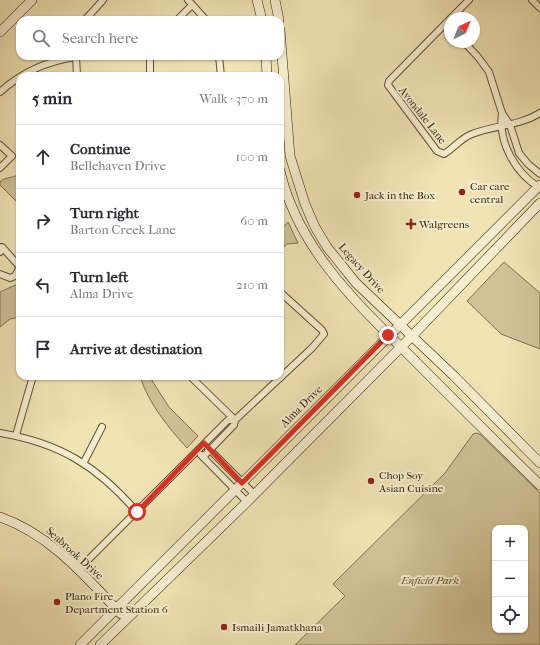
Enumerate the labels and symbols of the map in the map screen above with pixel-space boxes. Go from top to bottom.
north arrow [444,12,480,48]
street label: Avondale Lane [396,83,449,147]
place label: Car care central [470,180,510,206]
marker: Car care central [457,187,467,197]
place label: Jack in the Box [364,189,435,202]
marker: Jack in the Box [352,190,362,200]
place label: Walgreens [418,218,469,231]
marker: Walgreens [406,219,416,229]
street label: Legacy Drive [336,241,388,296]
route end [379,326,397,344]
street label: Alma Drive [277,382,325,431]
place label: Chop Soy Asian Cuisine [378,469,444,495]
marker: Chop Soy Asian Cuisine [366,476,376,486]
route start [128,503,146,521]
street label: Seabrook Drive [43,524,106,583]
park label: Enfield Park [400,574,459,587]
place label: Plano Fire Department Station 6 [65,590,168,616]
marker: Plano Fire Department Station 6 [52,597,62,607]
place label: Ismaili Jamatkhana [232,621,323,634]
marker: Ismaili Jamatkhana [219,622,229,632]

